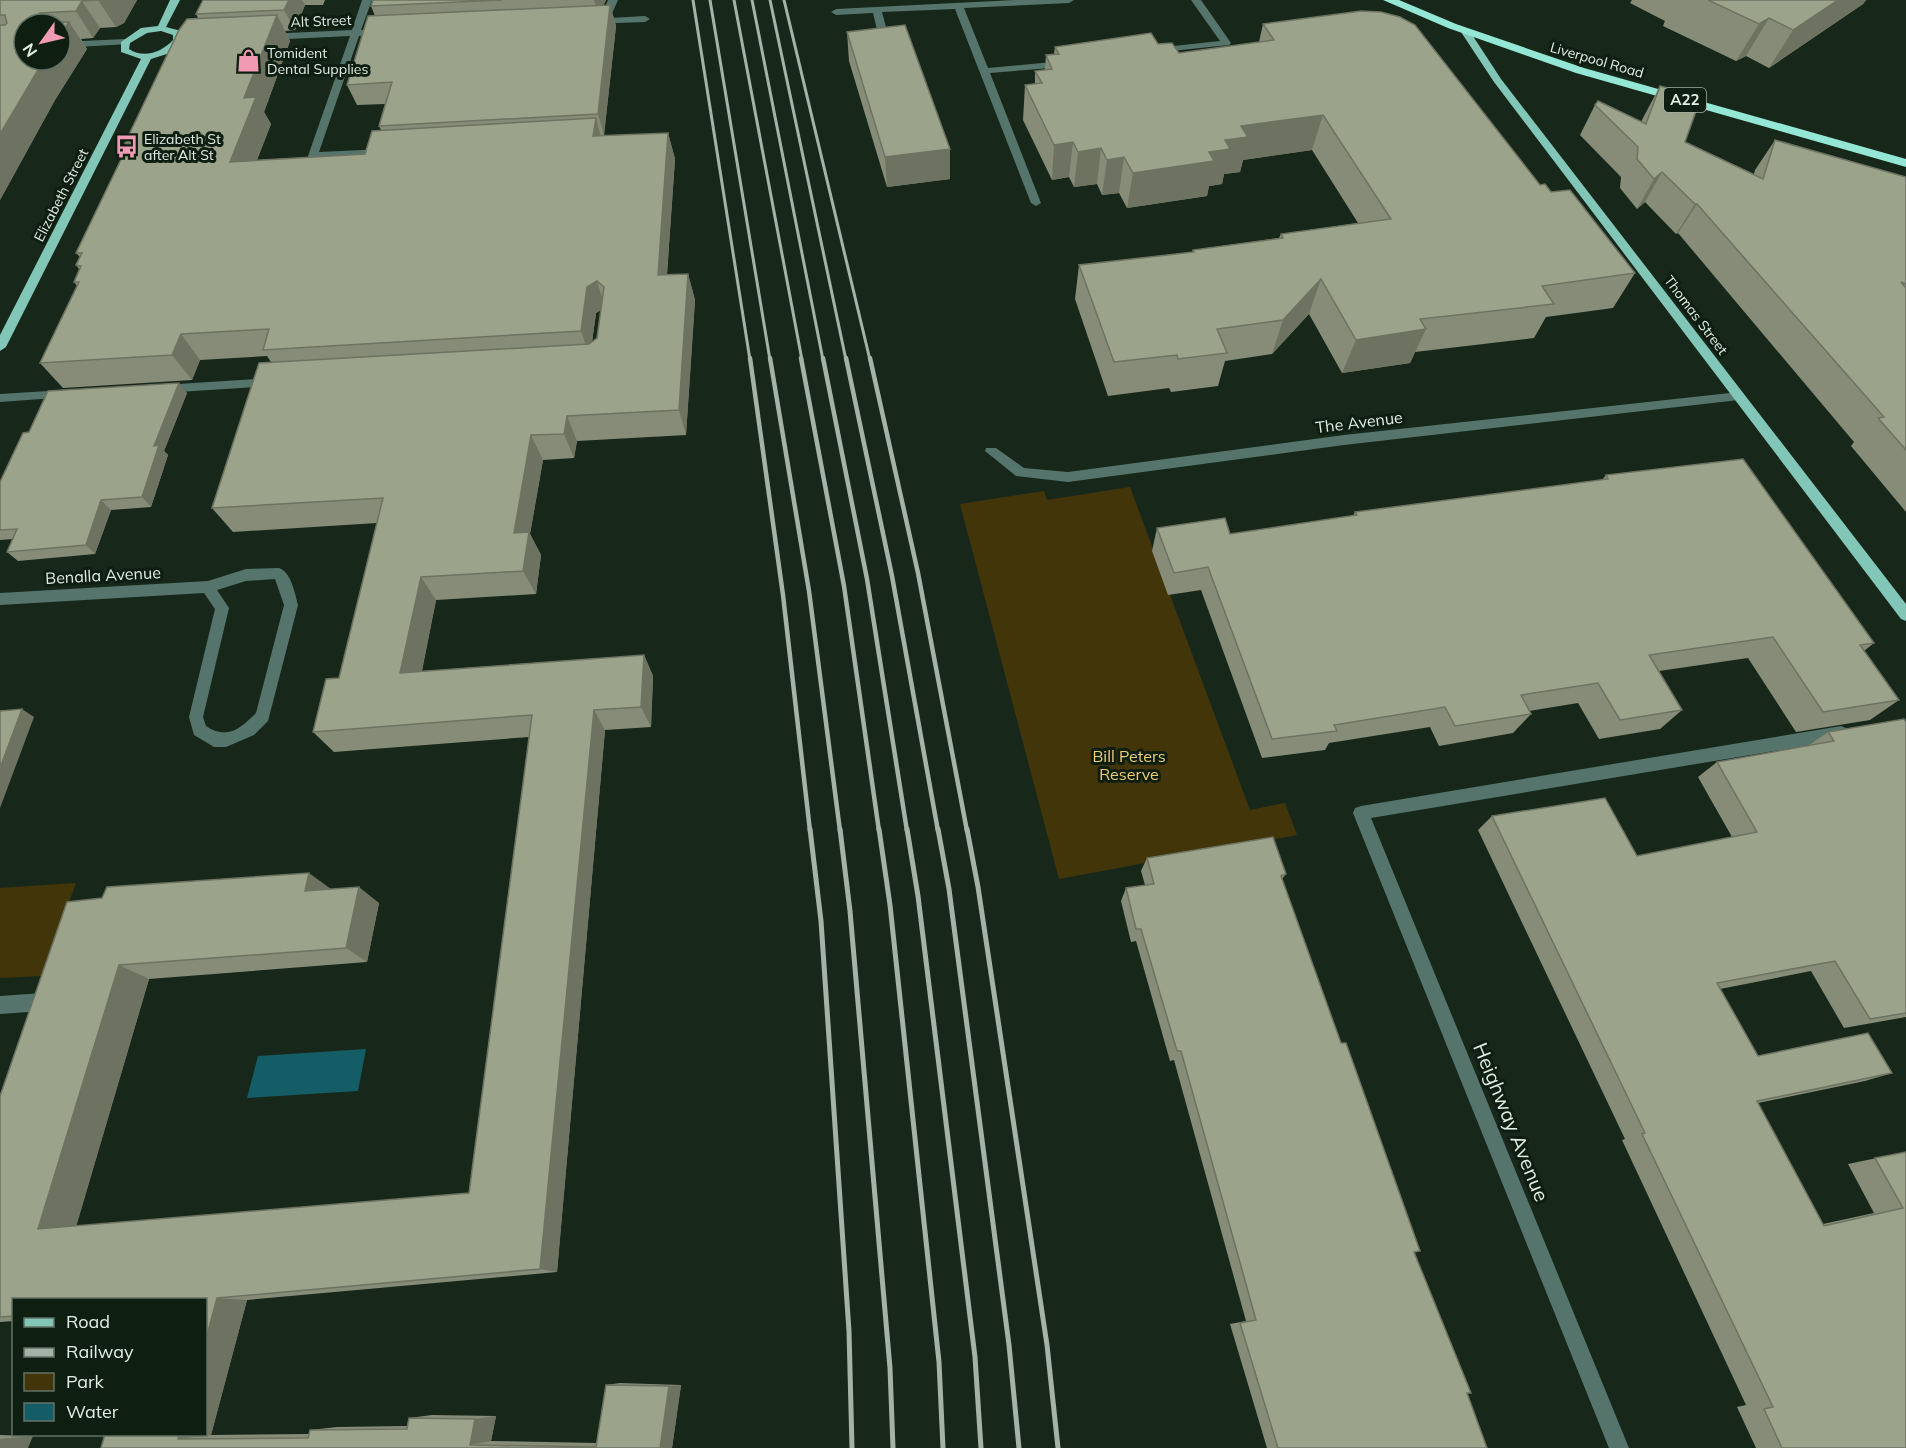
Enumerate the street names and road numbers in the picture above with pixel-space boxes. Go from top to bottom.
street label: Alt Street [290,11,352,31]
street label: Liverpool Road [1548,38,1646,82]
road number: A22 [1664,88,1706,112]
street label: Elizabeth Street [30,145,92,245]
street label: Thomas Street [1660,272,1732,358]
street label: The Avenue [1314,407,1404,437]
street label: Benalla Avenue [45,562,161,588]
street label: Heighway Avenue [1468,1039,1555,1205]

